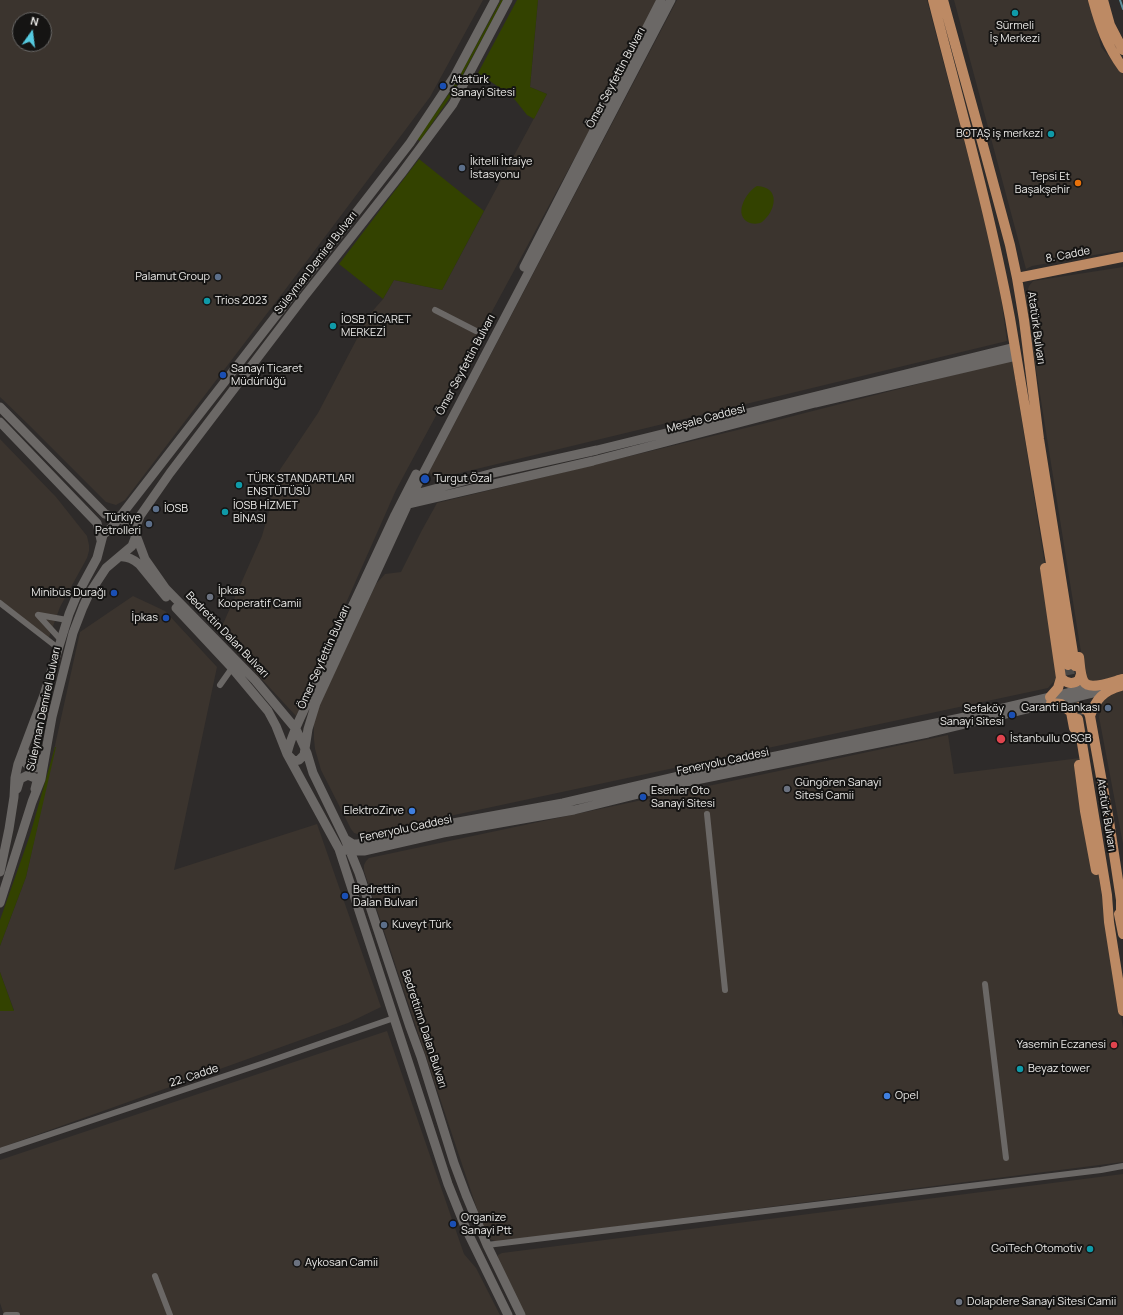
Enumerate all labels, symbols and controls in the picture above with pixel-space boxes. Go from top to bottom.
marker: Sürmeli İş Merkezi [1010,8,1020,18]
north arrow [12,12,52,52]
text: N [29,13,40,29]
place label: Sürmeli İş Merkezi [990,19,1040,45]
street label: Ömer Seyfettin Bulvarı [584,25,648,131]
place label: Atatürk Sanayi Sitesi [451,73,515,99]
marker: Atatürk Sanayi Sitesi [438,81,448,91]
place label: BOTAŞ iş merkezi [956,127,1043,141]
marker: BOTAŞ iş merkezi [1046,129,1056,139]
place label: İkitelli İtfaiye İstasyonu [470,155,533,181]
marker: İkitelli İtfaiye İstasyonu [457,163,467,173]
place label: Tepsi Et Başakşehir [1015,170,1070,196]
marker: Tepsi Et Başakşehir [1073,178,1083,188]
street label: Süleyman Demirel Bulvarı [272,209,360,317]
street label: 8. Cadde [1045,244,1091,266]
place label: Palamut Group [135,270,210,284]
marker: Palamut Group [213,272,223,282]
street label: Atatürk Bulvarı [1024,291,1048,365]
place label: Trios 2023 [215,294,267,308]
marker: Trios 2023 [202,296,212,306]
street label: Ömer Seyfettin Bulvarı [434,312,498,418]
place label: İOSB TİCARET MERKEZİ [341,313,411,339]
marker: İOSB TİCARET MERKEZİ [328,321,338,331]
place label: Sanayi Ticaret Müdürlüğü [231,362,303,388]
marker: Sanayi Ticaret Müdürlüğü [218,370,228,380]
street label: Meşale Caddesi [665,402,747,436]
place label: TÜRK STANDARTLARI ENSTÜTÜSÜ [247,472,354,498]
place label: Turgut Özal [434,472,492,486]
marker: Turgut Özal [419,473,431,485]
marker: TÜRK STANDARTLARI ENSTÜTÜSÜ [234,480,244,490]
place label: İOSB HİZMET BİNASI [233,499,298,525]
place label: İOSB [164,502,188,516]
marker: İOSB [151,504,161,514]
marker: İOSB HİZMET BİNASI [220,507,230,517]
place label: Türkiye Petrolleri [95,511,141,537]
marker: Türkiye Petrolleri [144,519,154,529]
place label: İpkas Kooperatif Camii [218,584,301,610]
place label: Minibüs Durağı [31,586,106,600]
marker: Minibüs Durağı [109,588,119,598]
street label: Bedrettin Dalan Bulvarı [183,589,271,681]
marker: İpkas Kooperatif Camii [205,592,215,602]
street label: Ömer Seyfettin Bulvarı [295,603,353,711]
place label: İpkas [132,611,158,625]
marker: İpkas [161,613,171,623]
street label: Süleyman Demirel Bulvarı [24,646,64,772]
place label: Garanti Bankası [1021,701,1100,715]
place label: Sefaköy Sanayi Sitesi [940,702,1004,728]
marker: Garanti Bankası [1103,703,1113,713]
marker: Sefaköy Sanayi Sitesi [1007,710,1017,720]
place label: İstanbullu OSGB [1010,732,1092,746]
marker: İstanbullu OSGB [995,733,1007,745]
street label: Feneryolu Caddesi [676,746,770,778]
place label: Güngören Sanayi Sitesi Camii [795,776,881,802]
street label: Atatürk Bulvarı [1094,778,1118,852]
place label: Esenler Oto Sanayi Sitesi [651,784,715,810]
marker: Güngören Sanayi Sitesi Camii [782,784,792,794]
marker: Esenler Oto Sanayi Sitesi [638,792,648,802]
place label: ElektroZirve [343,804,404,818]
marker: ElektroZirve [407,806,417,816]
street label: Feneryolu Caddesi [359,813,453,845]
place label: Bedrettin Dalan Bulvari [353,883,418,909]
marker: Bedrettin Dalan Bulvari [340,891,350,901]
place label: Kuveyt Türk [392,918,451,932]
marker: Kuveyt Türk [379,920,389,930]
street label: Bedrettimn Dalan Bulvarı [399,968,449,1090]
place label: Yasemin Eczanesi [1017,1038,1106,1052]
marker: Yasemin Eczanesi [1109,1040,1119,1050]
street label: 22. Cadde [168,1062,220,1090]
place label: Beyaz tower [1028,1062,1090,1076]
marker: Beyaz tower [1015,1064,1025,1074]
place label: Opel [895,1089,918,1103]
marker: Opel [882,1091,892,1101]
place label: Organize Sanayi Ptt [461,1211,512,1237]
marker: Organize Sanayi Ptt [448,1219,458,1229]
place label: GoiTech Otomotiv [991,1242,1082,1256]
marker: GoiTech Otomotiv [1085,1244,1095,1254]
place label: Aykosan Camii [305,1256,378,1270]
marker: Aykosan Camii [292,1258,302,1268]
place label: Dolapdere Sanayi Sitesi Camii [967,1295,1116,1309]
marker: Dolapdere Sanayi Sitesi Camii [954,1297,964,1307]

